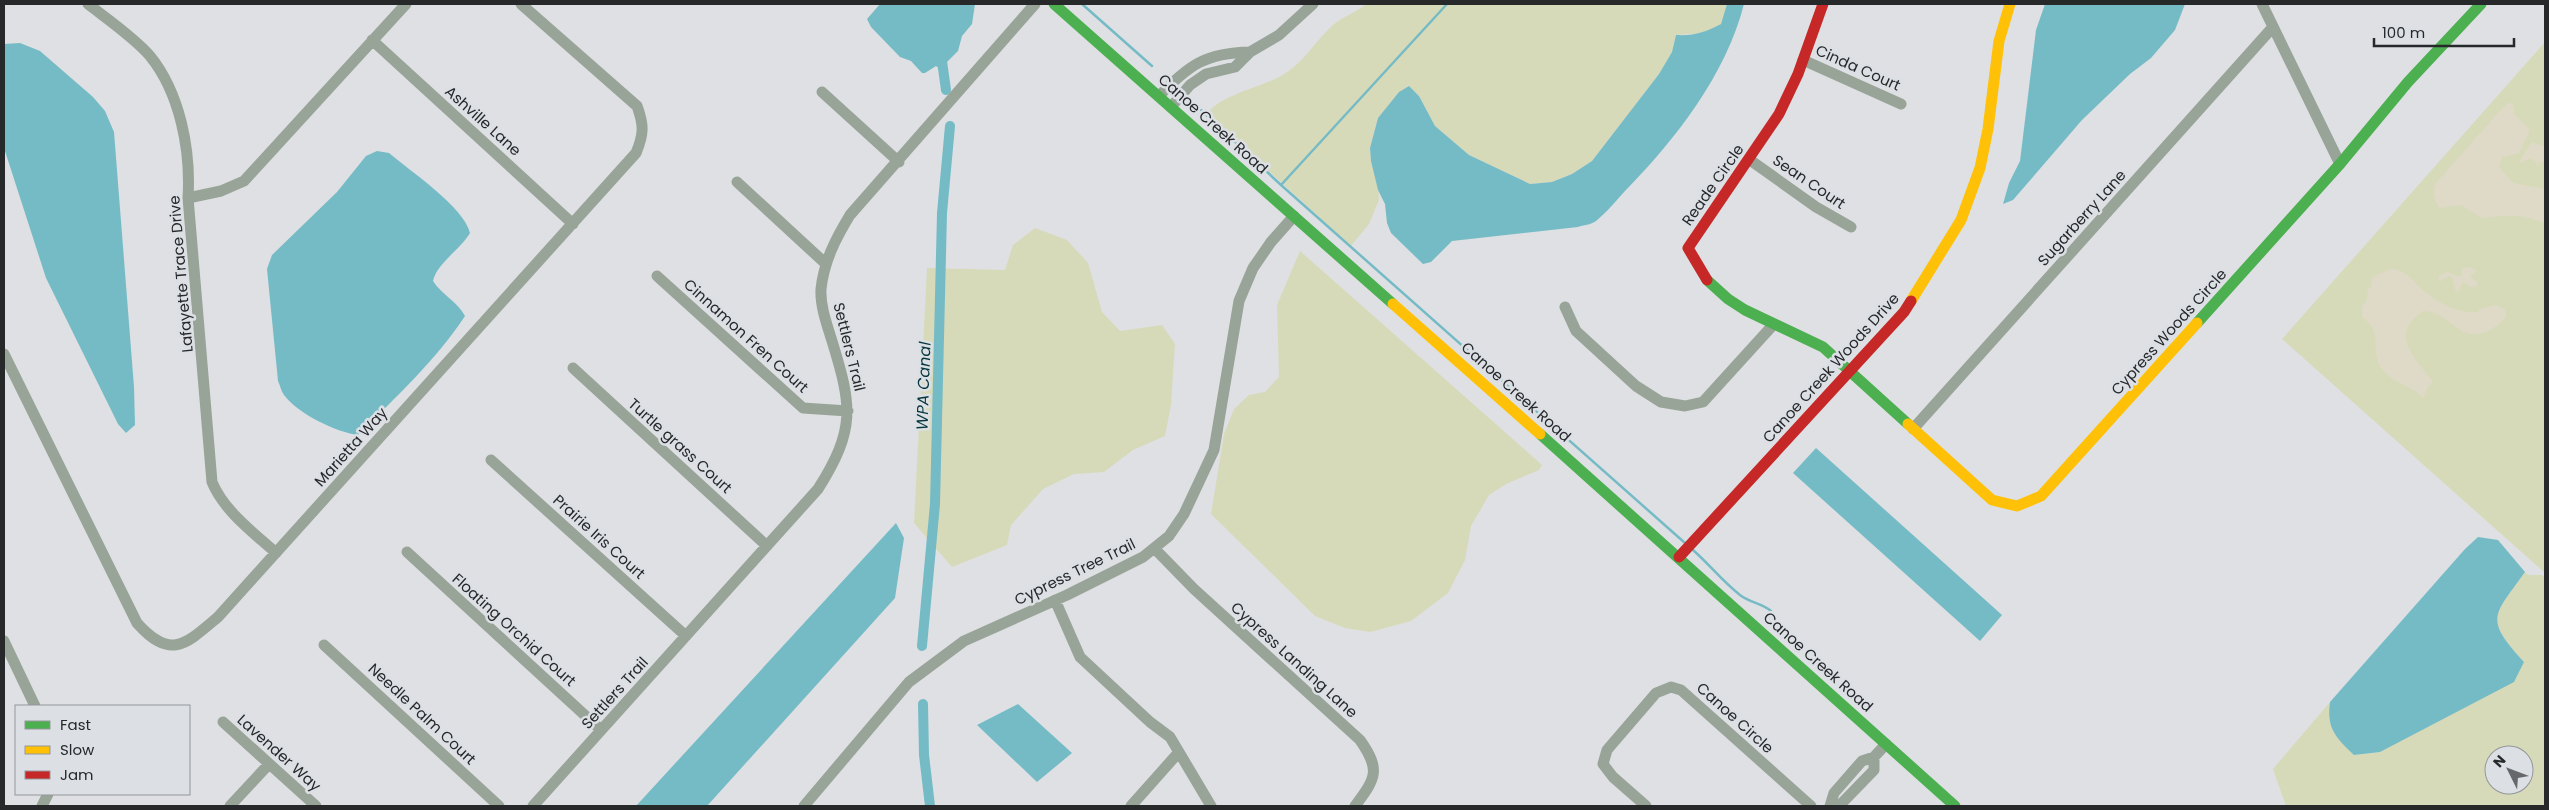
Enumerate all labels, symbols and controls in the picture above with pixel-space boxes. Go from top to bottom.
scale bar [2374,15,2514,47]
text: 100 m [2382,22,2425,43]
street label: Cinda Court [1812,39,1904,96]
street label: Canoe Creek Road [1154,69,1273,179]
street label: Ashville Lane [441,81,526,161]
street label: Reade Circle [1677,140,1748,230]
street label: Sean Court [1769,149,1850,214]
street label: Sugarberry Lane [2033,165,2131,270]
street label: Lafayette Trace Drive [163,195,198,353]
street label: Cypress Woods Circle [2106,264,2231,399]
street label: Cinnamon Fren Court [679,274,813,397]
street label: Canoe Creek Woods Drive [1758,288,1904,447]
street label: Settlers Trail [828,300,871,393]
street label: Canoe Creek Road [1457,337,1576,447]
water label: WPA Canal [910,341,937,431]
street label: Turtle grass Court [624,393,737,498]
street label: Marietta Way [309,402,392,491]
street label: Prairie Iris Court [549,490,650,584]
street label: Cypress Tree Trail [1011,533,1139,610]
street label: Floating Orchid Court [448,568,581,691]
street label: Cypress Landing Lane [1226,597,1362,722]
street label: Canoe Creek Road [1759,607,1878,717]
street label: Settlers Trail [576,652,653,733]
street label: Needle Palm Court [364,658,481,769]
street label: Canoe Circle [1692,677,1778,758]
legend [15,705,190,795]
street label: Lavender Way [233,709,326,796]
text: Fast [60,714,91,735]
text: Slow [60,739,95,760]
north arrow [2484,745,2534,795]
text: N [2488,751,2510,772]
text: Jam [60,764,94,785]

